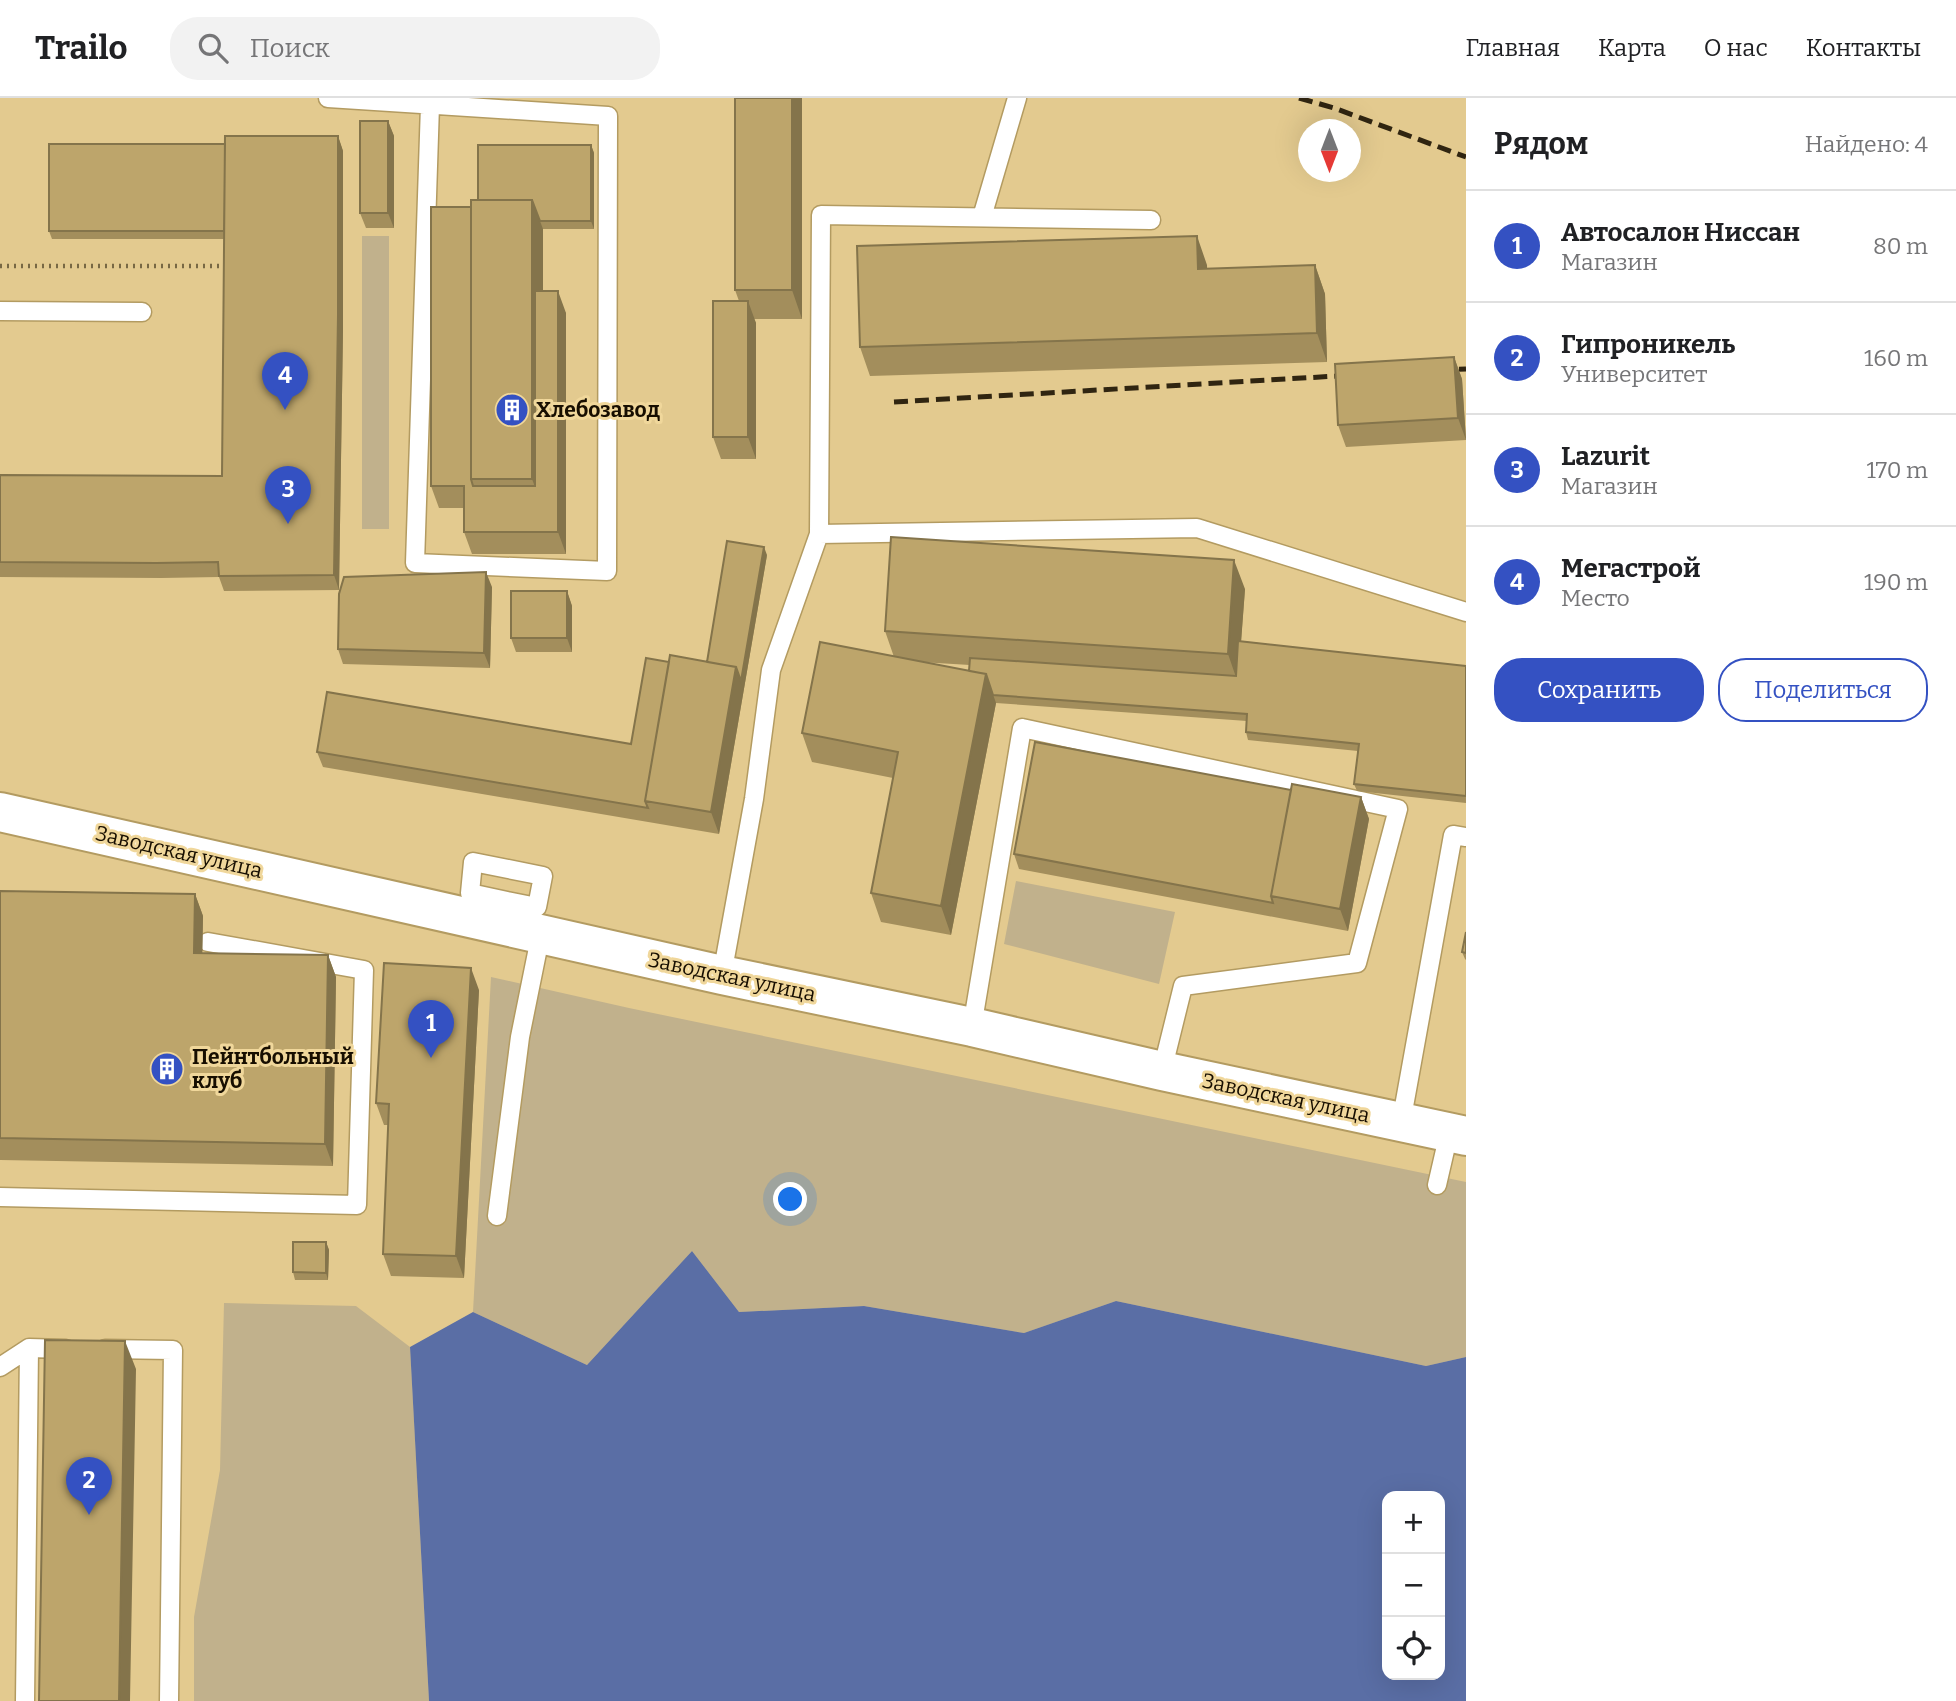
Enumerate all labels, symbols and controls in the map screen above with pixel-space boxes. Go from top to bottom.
search box [170,17,660,80]
text: Trailo [35,28,128,68]
icon: search [194,29,232,67]
text: Поиск [250,33,330,64]
text: Главная [1465,34,1560,62]
text: Карта [1598,34,1666,62]
text: О нас [1704,34,1768,62]
text: Контакты [1806,34,1921,62]
north arrow [1298,119,1361,182]
text: Рядом [1494,126,1588,162]
text: Найдено: 4 [1805,130,1928,158]
text: Автосалон Ниссан [1561,217,1800,248]
text: 1 [1512,232,1522,260]
text: 80 m [1873,232,1928,260]
text: Магазин [1561,248,1658,276]
text: Гипроникель [1561,329,1735,360]
text: 2 [1511,344,1523,372]
text: 160 m [1864,344,1928,372]
pin: 4 [262,352,308,410]
text: Университет [1561,360,1707,388]
building icon: Хлебозавод [493,391,531,429]
place label: Хлебозавод [536,397,660,423]
text: Lazurit [1561,441,1650,472]
text: 3 [1510,456,1524,484]
text: 170 m [1866,456,1928,484]
pin: 3 [265,466,311,524]
text: Магазин [1561,472,1658,500]
text: Мегастрой [1561,553,1701,584]
text: 4 [1510,568,1524,596]
text: 190 m [1864,568,1928,596]
text: Место [1561,584,1630,612]
button: Сохранить [1494,658,1704,722]
button: Поделиться [1718,658,1928,722]
street label: Заводская улица [93,820,266,884]
street label: Заводская улица [646,947,819,1008]
pin: 1 [408,1000,454,1058]
place label: Пейнтбольный клуб [192,1044,354,1094]
building icon: Пейнтбольный клуб [148,1050,186,1088]
street label: Заводская улица [1200,1068,1373,1129]
your location [773,1182,807,1216]
pin: 2 [66,1457,112,1515]
map controls [1382,1491,1445,1680]
button: + [1382,1491,1445,1554]
button: − [1382,1554,1445,1617]
button: locate [1382,1617,1445,1680]

